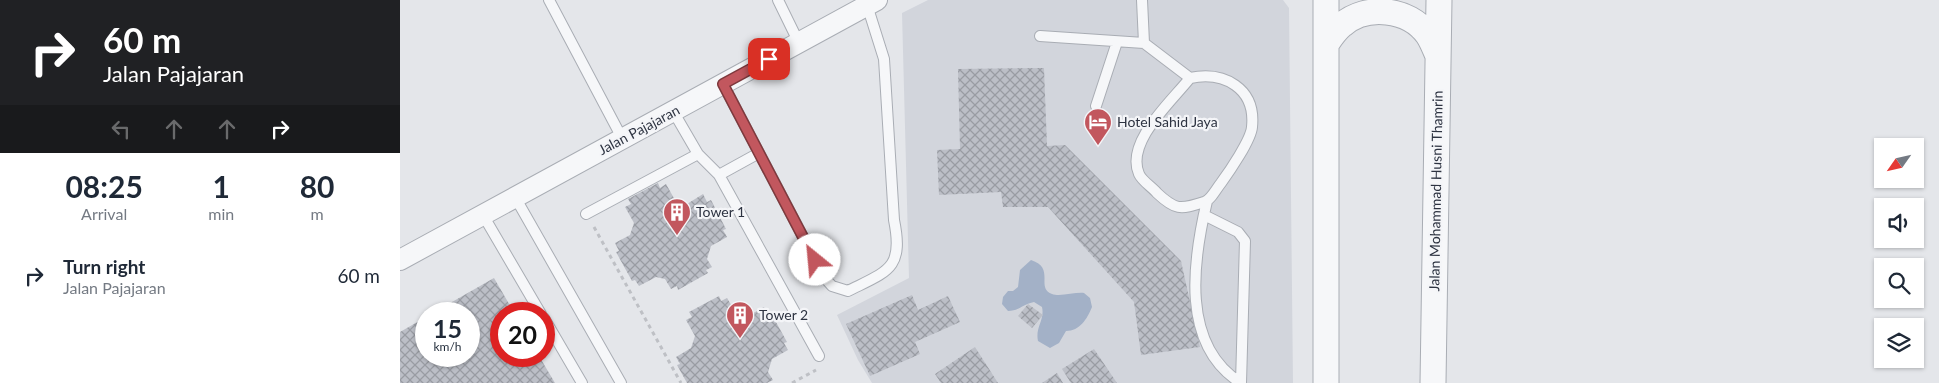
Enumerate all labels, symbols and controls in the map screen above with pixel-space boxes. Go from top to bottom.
text: 60 m [103,18,181,60]
icon: right [20,20,85,85]
pin [748,38,790,80]
icon: arrive [755,45,783,73]
text: Jalan Pajajaran [103,60,244,87]
street label: Jalan Mohammad Husni Thamrin [1425,91,1446,291]
street label: Jalan Pajajaran [595,101,682,158]
hotel icon: Hotel Sahid Jaya [1083,107,1113,146]
place label: Hotel Sahid Jaya [1117,113,1218,130]
icon: left [107,115,135,143]
icon: ahead [160,115,188,143]
icon: ahead [213,115,241,143]
icon: right [266,115,294,143]
north arrow [1874,138,1924,188]
map controls [1874,138,1924,368]
text: 08:25 [65,168,143,204]
text: 1 [213,168,230,204]
text: 80 [300,168,334,204]
building icon: Tower 1 [662,197,692,236]
button: sound [1874,198,1924,248]
place label: Tower 1 [696,203,745,220]
text: Arrival [81,204,127,223]
text: min [208,204,234,223]
text: m [310,204,324,223]
position arrow [788,233,840,285]
text: Turn right [63,255,145,278]
button: search [1874,258,1924,308]
icon: right [20,262,48,290]
text: 60 m [337,264,380,287]
text: Jalan Pajajaran [63,278,166,297]
building icon: Tower 2 [725,300,755,339]
speed limit sign: 20 [490,302,555,367]
place label: Tower 2 [759,306,808,323]
text: 15 [433,313,462,343]
button: layers [1874,318,1924,368]
text: km/h [433,339,462,354]

